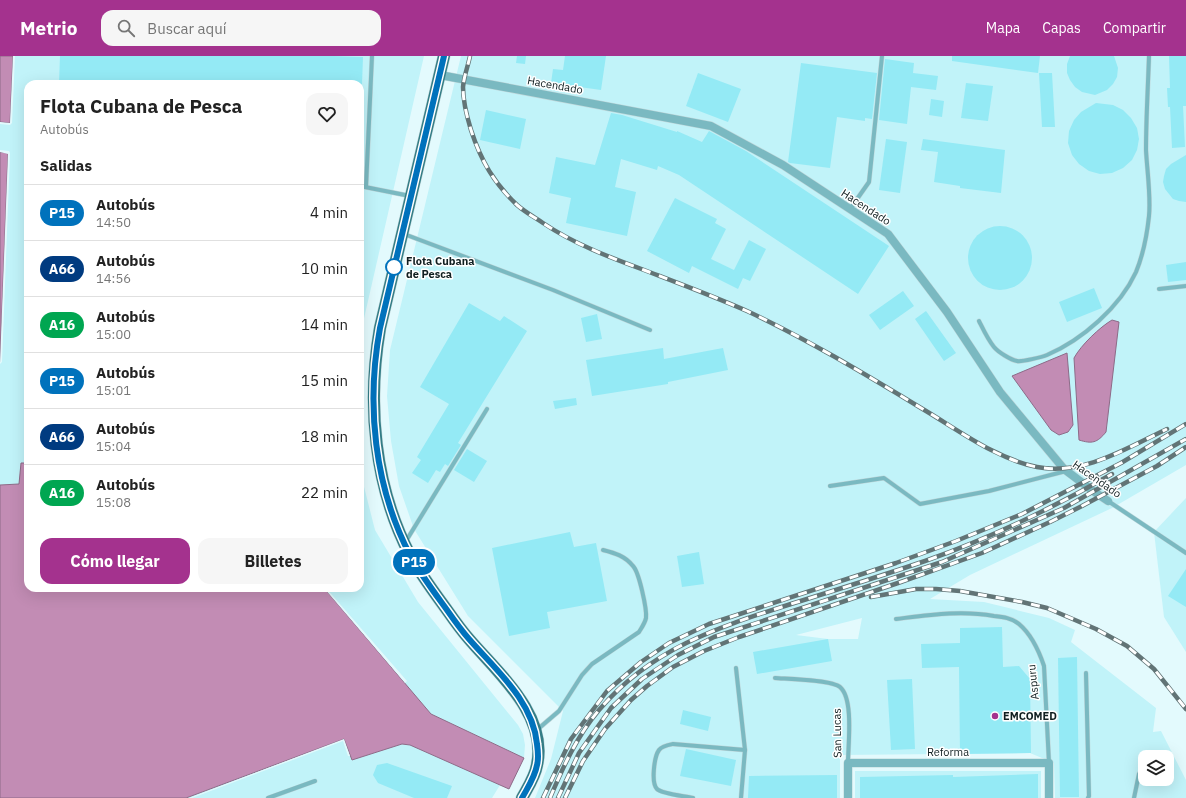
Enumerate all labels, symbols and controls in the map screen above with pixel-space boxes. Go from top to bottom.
search box [101,10,381,46]
text: Metrio [20,16,77,40]
icon: search [115,17,137,39]
text: Buscar aquí [147,19,227,38]
text: Mapa [986,19,1020,37]
text: Capas [1042,19,1081,37]
text: Compartir [1103,19,1166,37]
street label: Hacendado [526,73,584,97]
button: heart [306,93,348,135]
text: Flota Cubana de Pesca [40,94,242,118]
text: Autobús [40,121,89,138]
text: Salidas [40,156,92,175]
street label: Hacendado [839,186,893,228]
text: Autobús [96,195,155,214]
text: 4 min [310,203,348,222]
text: P15 [49,204,75,222]
text: 14:50 [96,214,131,231]
text: Autobús [96,251,155,270]
place label: Flota Cubana de Pesca [406,254,474,281]
marker: Flota Cubana de Pesca [385,258,403,276]
text: 10 min [301,259,348,278]
text: A66 [49,260,75,278]
text: 14:56 [96,270,131,287]
text: Autobús [96,307,155,326]
text: 14 min [301,315,348,334]
text: A16 [49,316,75,334]
text: 15:00 [96,326,131,343]
text: Autobús [96,363,155,382]
text: 15 min [301,371,348,390]
text: P15 [49,372,75,390]
text: 15:01 [96,382,131,399]
text: Autobús [96,419,155,438]
text: 18 min [301,427,348,446]
text: A66 [49,428,75,446]
text: 15:04 [96,438,131,455]
street label: Hacendado [1070,457,1124,501]
text: Autobús [96,475,155,494]
text: 22 min [301,483,348,502]
text: A16 [49,484,75,502]
text: 15:08 [96,494,131,511]
button: Cómo llegar [40,538,190,584]
button: Billetes [198,538,348,584]
line badge: P15 [391,549,437,575]
text: P15 [401,553,427,571]
street label: Aspuru [1024,664,1042,700]
street label: San Lucas [830,708,844,758]
place label: EMCOMED [1003,709,1057,723]
marker: EMCOMED [990,711,1000,721]
street label: Reforma [927,745,969,759]
map controls [1138,750,1174,786]
button: layers [1138,750,1174,786]

